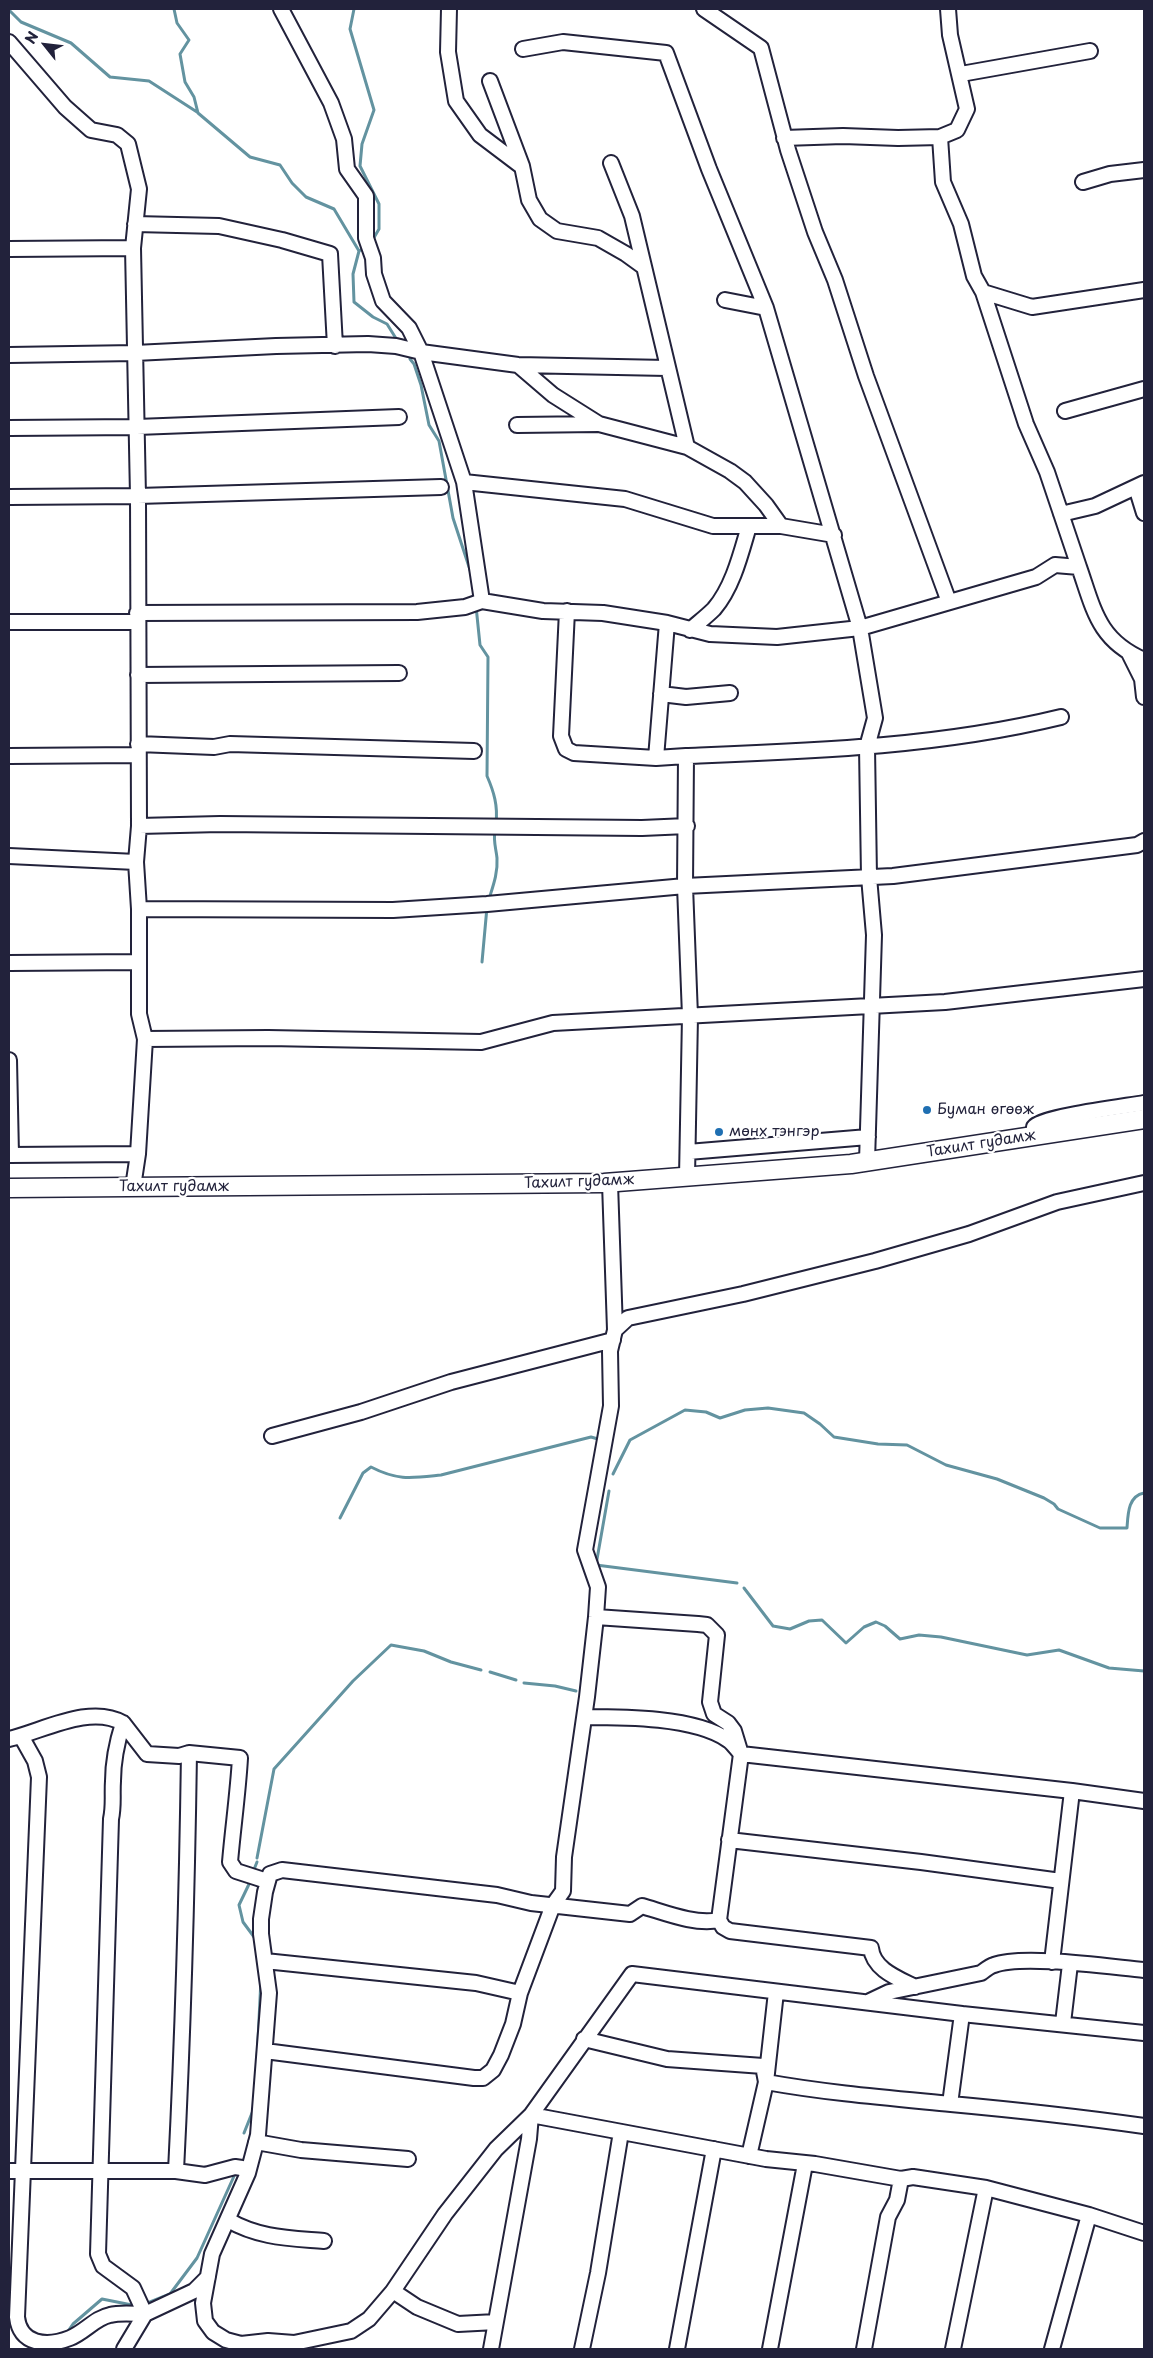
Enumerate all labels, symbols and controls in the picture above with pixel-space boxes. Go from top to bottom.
north arrow [20,20,70,70]
text: N [20,28,43,47]
place label: Буман өгөөж [937,1101,1034,1119]
marker: Буман өгөөж [921,1104,933,1116]
place label: мөнх тэнгэр [729,1123,819,1141]
marker: мөнх тэнгэр [713,1126,725,1138]
street label: Тахилт гудамж [925,1127,1037,1161]
street label: Тахилт гудамж [524,1171,634,1193]
street label: Тахилт гудамж [119,1178,229,1196]

